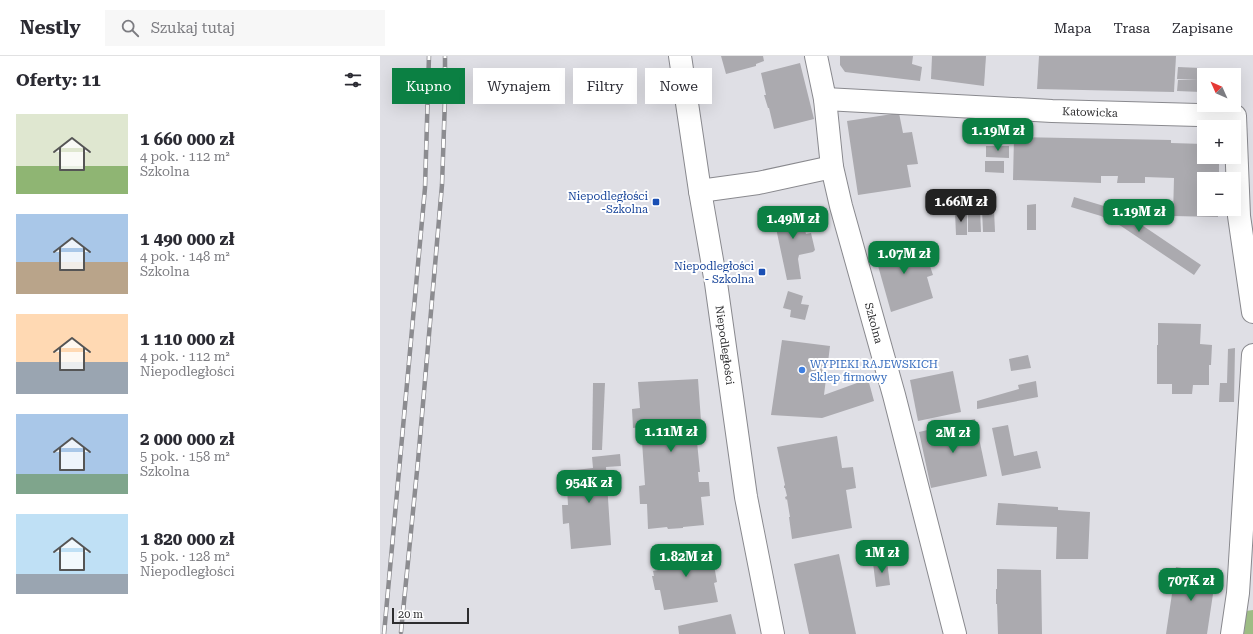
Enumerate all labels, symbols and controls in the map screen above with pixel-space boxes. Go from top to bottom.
search box [105,10,385,46]
text: Nestly [20,16,81,39]
icon: search [119,17,141,39]
text: Szukaj tutaj [151,19,235,37]
text: Mapa [1054,20,1091,36]
text: Trasa [1113,20,1150,36]
text: Zapisane [1172,20,1233,36]
chip: Kupno [392,68,465,104]
chip: Wynajem [473,68,565,104]
chip: Filtry [573,68,637,104]
chip: Nowe [645,68,712,104]
north arrow [1197,68,1241,112]
map controls [1197,68,1241,216]
icon: filters [342,69,364,91]
text: Oferty: 11 [16,70,101,90]
street label: Katowicka [1062,105,1118,120]
pin: 1.19M zł [957,118,1039,152]
button: + [1197,120,1241,164]
text: 1.19M zł [971,123,1025,138]
text: 1 660 000 zł [140,129,235,149]
icon: home [48,130,96,178]
text: 4 pok. · 112 m² [140,149,230,164]
text: Szkolna [140,164,190,179]
button: − [1197,172,1241,216]
pin: 1.66M zł [920,189,1002,223]
place label: Niepodległości -Szkolna [568,190,648,216]
text: 1.66M zł [934,194,988,209]
marker: Niepodległości -Szkolna [651,197,661,207]
pin: 1.19M zł [1098,199,1180,233]
text: 1.19M zł [1112,204,1166,219]
pin: 1.49M zł [752,206,834,240]
text: 1.49M zł [766,211,820,226]
text: 1 490 000 zł [140,229,235,249]
icon: home [48,230,96,278]
pin: 1.07M zł [863,241,945,275]
text: 1.07M zł [877,246,931,261]
text: 4 pok. · 148 m² [140,249,230,264]
place label: Niepodległości - Szkolna [674,260,754,286]
text: Szkolna [140,264,190,279]
marker: Niepodległości - Szkolna [757,267,767,277]
street label: Szkolna [862,301,885,345]
street label: Niepodległości [712,305,737,386]
text: 1 110 000 zł [140,329,235,349]
icon: home [48,330,96,378]
text: 4 pok. · 112 m² [140,349,230,364]
place label: WYPIEKI RAJEWSKICH Sklep firmowy [810,358,938,384]
text: Niepodległości [140,364,235,379]
marker: WYPIEKI RAJEWSKICH Sklep firmowy [797,365,807,375]
pin: 1.11M zł [630,419,712,453]
pin: 2M zł [925,420,981,454]
text: 1.11M zł [644,424,698,439]
text: 2M zł [936,425,970,440]
text: 2 000 000 zł [140,429,235,449]
icon: home [48,430,96,478]
text: 5 pok. · 158 m² [140,449,230,464]
text: Szkolna [140,464,190,479]
pin: 954K zł [552,470,626,504]
text: 954K zł [566,475,612,490]
text: 1 820 000 zł [140,529,235,549]
icon: home [48,530,96,578]
pin: 1M zł [854,540,910,574]
pin: 1.82M zł [645,544,727,578]
text: 1M zł [865,545,899,560]
text: 5 pok. · 128 m² [140,549,230,564]
text: 1.82M zł [659,549,713,564]
text: Niepodległości [140,564,235,579]
pin: 707K zł [1154,568,1228,602]
text: 707K zł [1168,573,1214,588]
scale bar [392,606,469,625]
text: 20 m [398,608,423,621]

